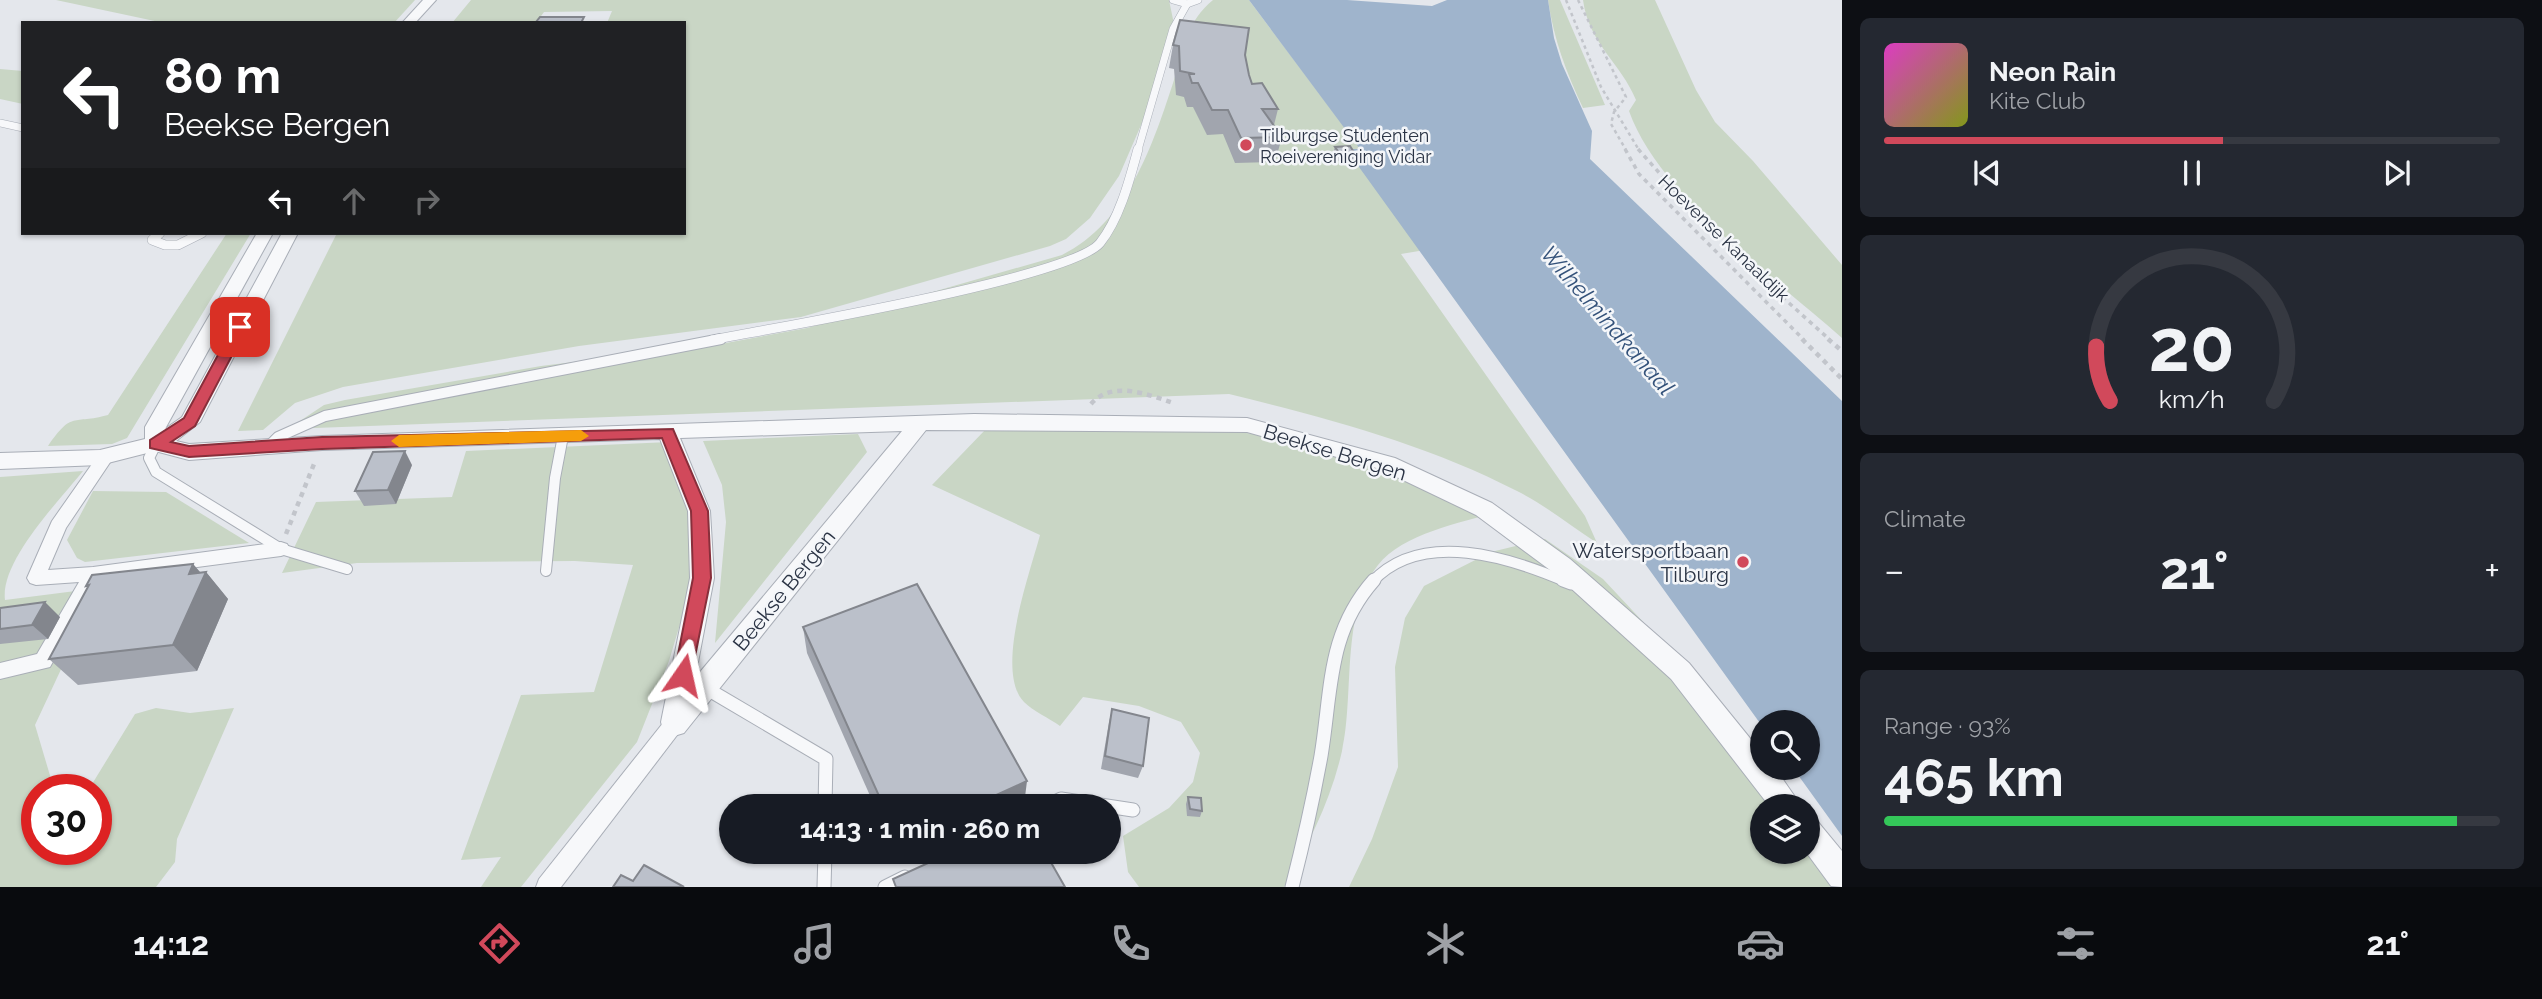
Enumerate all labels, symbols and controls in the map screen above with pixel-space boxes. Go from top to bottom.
text: 80 m [164,47,281,104]
icon: left [49,49,140,140]
text: Neon Rain [1989,57,2116,87]
text: Kite Club [1989,87,2086,114]
text: Beekse Bergen [164,106,390,143]
place label: Tilburgse Studenten Roeivereniging Vidar [1260,125,1432,167]
marker: Tilburgse Studenten Roeivereniging Vidar [1238,137,1254,153]
icon: previous [1968,154,2006,192]
icon: pause [2173,154,2211,192]
icon: next [2378,154,2416,192]
street label: Hoevense Kanaaldijk [1654,170,1794,306]
icon: left [262,182,300,220]
icon: ahead [335,182,373,220]
icon: right [408,182,446,220]
water label: Wilhelminakanaal [1536,240,1680,400]
pin [210,297,270,357]
text: 20 [2149,303,2235,388]
icon: arrive [221,308,259,346]
text: km/h [2159,384,2225,414]
street label: Beekse Bergen [1260,418,1410,486]
text: Climate [1884,505,1966,532]
street label: Beekse Bergen [728,524,840,656]
place label: Watersportbaan Tilburg [1572,538,1729,587]
text: 21° [2160,540,2229,601]
text: − [1884,548,1904,593]
text: + [2484,548,2500,593]
marker: Watersportbaan Tilburg [1735,554,1751,570]
position arrow [646,638,720,712]
map controls [1750,710,1820,864]
button: search [1750,710,1820,780]
text: Range · 93% [1884,712,2011,739]
text: 465 km [1884,747,2064,808]
speed limit sign: 30 [21,774,112,865]
button: layers [1750,794,1820,864]
text: 14:13 · 1 min · 260 m [800,814,1040,844]
icon: directions [475,919,524,968]
icon: music [790,919,839,968]
icon: phone [1106,919,1155,968]
icon: climate [1421,919,1470,968]
icon: car [1736,919,1785,968]
icon: filters [2051,919,2100,968]
text: 14:12 [133,925,209,962]
text: 21° [2367,925,2409,962]

